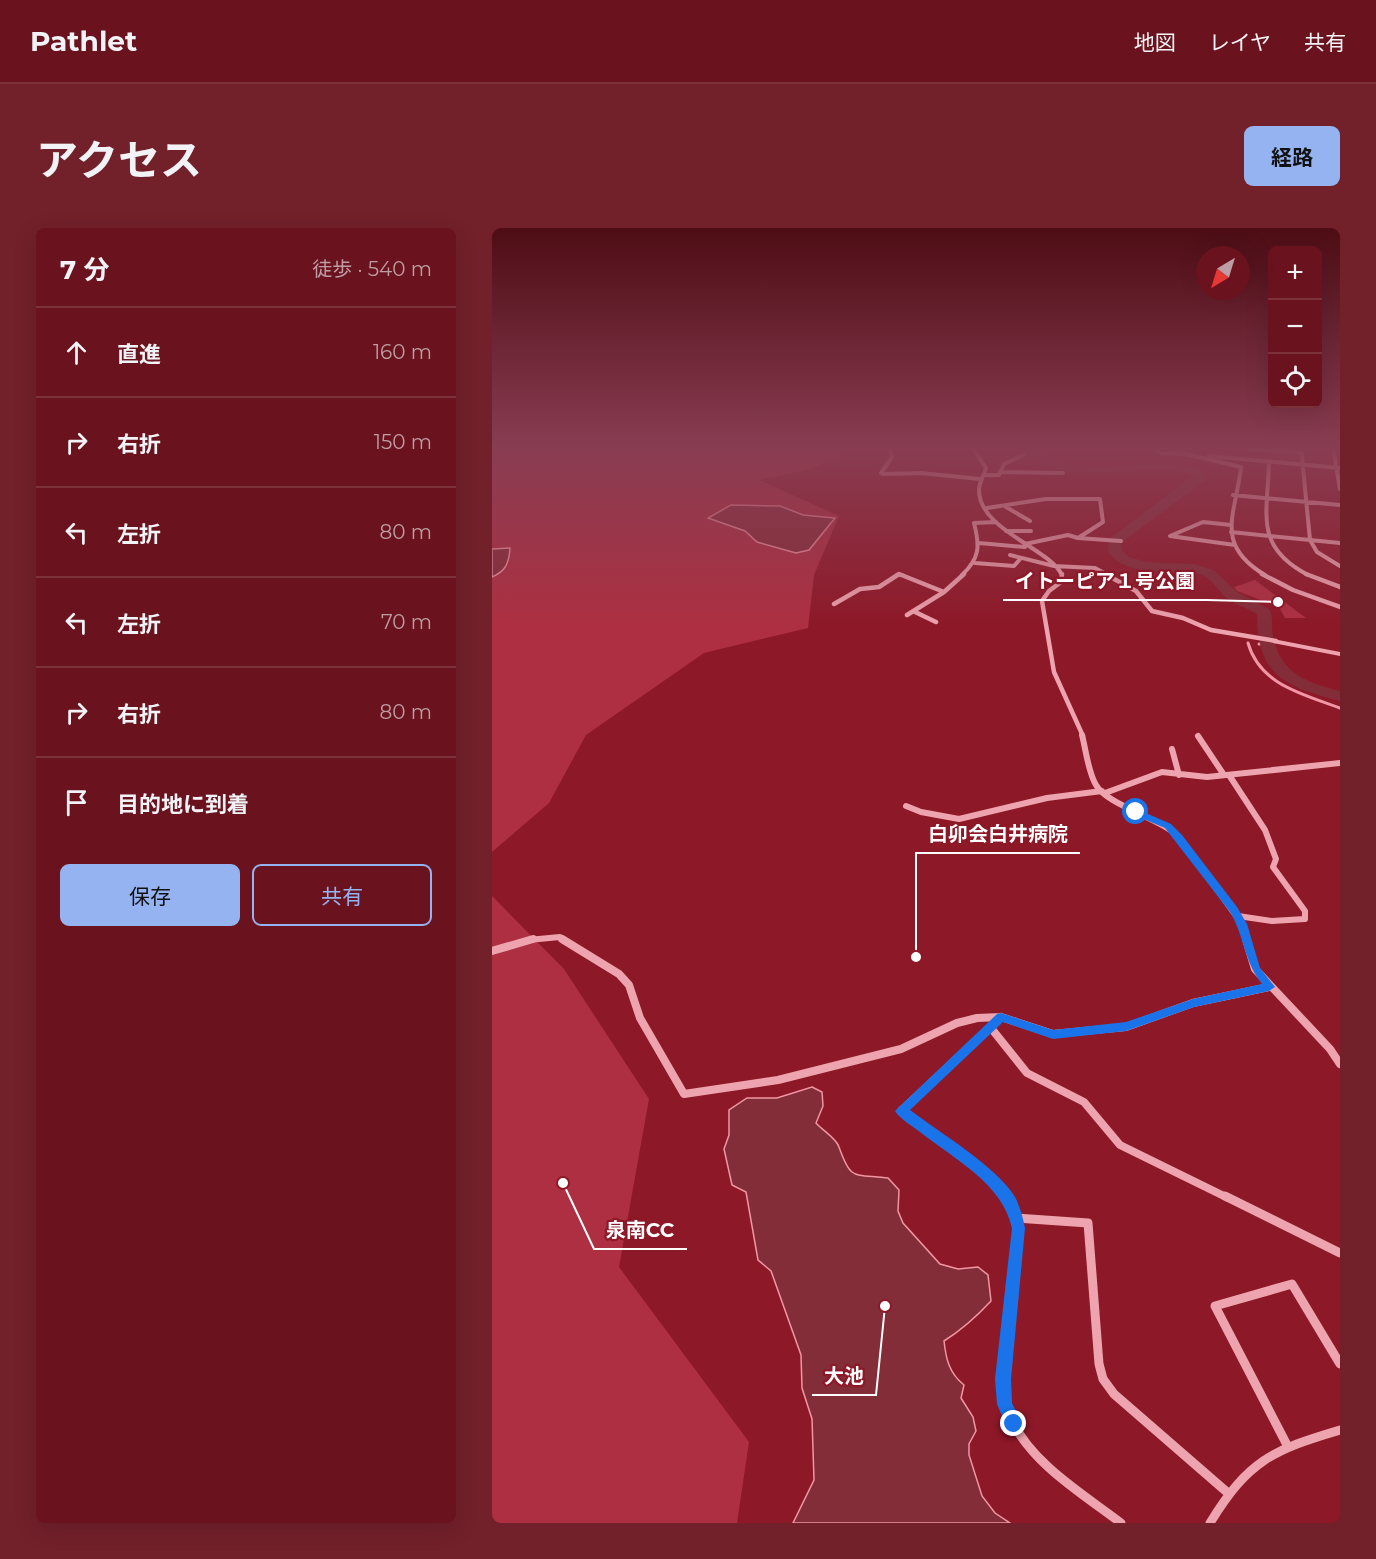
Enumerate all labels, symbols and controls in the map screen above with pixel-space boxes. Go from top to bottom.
text: Pathlet [30,24,137,58]
text: 地図 [1134,30,1176,55]
text: レイヤ [1209,30,1271,55]
text: 共有 [1304,30,1346,55]
button: 経路 [1244,126,1340,186]
text: アクセス [36,134,202,186]
north arrow [1196,246,1250,300]
map controls [1268,246,1322,408]
button: + [1268,246,1322,300]
text: 7 分 [60,254,109,286]
text: 徒歩 · 540 m [312,257,432,281]
button: − [1268,300,1322,354]
icon: ahead [60,336,93,369]
text: 160 m [373,340,432,364]
text: 直進 [117,341,161,368]
button: locate [1268,354,1322,408]
icon: right [60,426,93,459]
text: 150 m [374,430,432,454]
text: 右折 [117,431,161,458]
icon: left [60,516,93,549]
text: 80 m [380,520,432,544]
text: 左折 [117,521,161,548]
callout: イトーピア１号公園 [1003,562,1207,600]
text: イトーピア１号公園 [1015,569,1195,593]
icon: left [60,606,93,639]
text: 70 m [381,610,432,634]
text: 左折 [117,611,161,638]
icon: right [60,696,93,729]
text: 80 m [380,700,432,724]
text: 右折 [117,701,161,728]
icon: arrive [60,786,93,819]
text: 目的地に到着 [117,791,249,818]
route start [1122,798,1148,824]
callout: 白卯会白井病院 [916,815,1080,853]
text: 白卯会白井病院 [928,822,1068,846]
button: 保存 [60,864,240,926]
button: 共有 [252,864,432,926]
callout: 泉南CC [594,1211,687,1249]
text: 泉南CC [606,1218,675,1242]
callout: 大池 [812,1357,876,1395]
text: 大池 [824,1364,864,1388]
route end [1000,1410,1026,1436]

